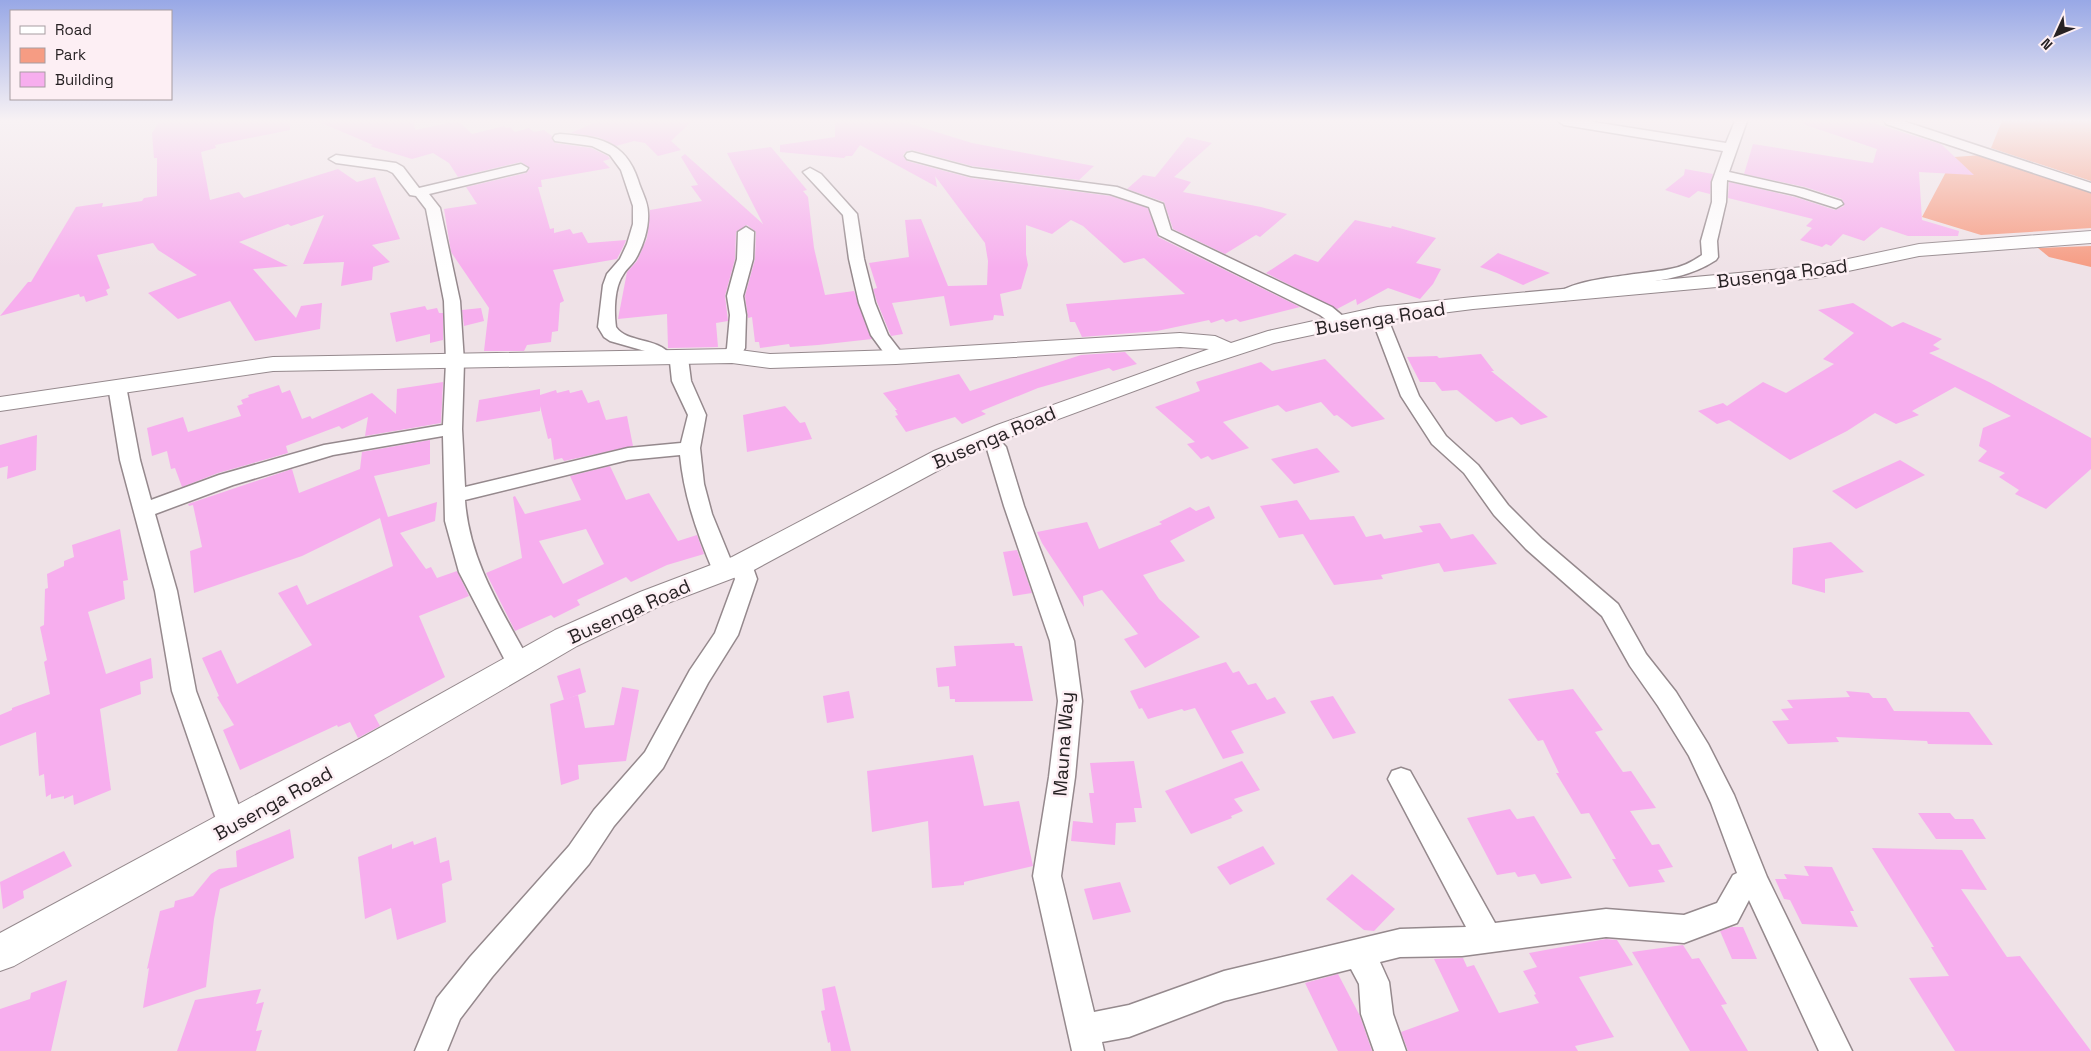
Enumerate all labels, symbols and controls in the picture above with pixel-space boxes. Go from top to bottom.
legend [10,10,172,100]
north arrow [2031,10,2081,60]
text: Road [55,20,92,39]
text: N [2037,34,2056,54]
text: Park [55,45,86,64]
text: Building [55,70,114,89]
street label: Busenga Road [1715,253,1849,294]
street label: Busenga Road [1313,296,1447,341]
street label: Busenga Road [929,400,1060,475]
street label: Busenga Road [564,573,694,650]
street label: Mauna Way [1047,691,1080,797]
street label: Busenga Road [210,761,337,846]

